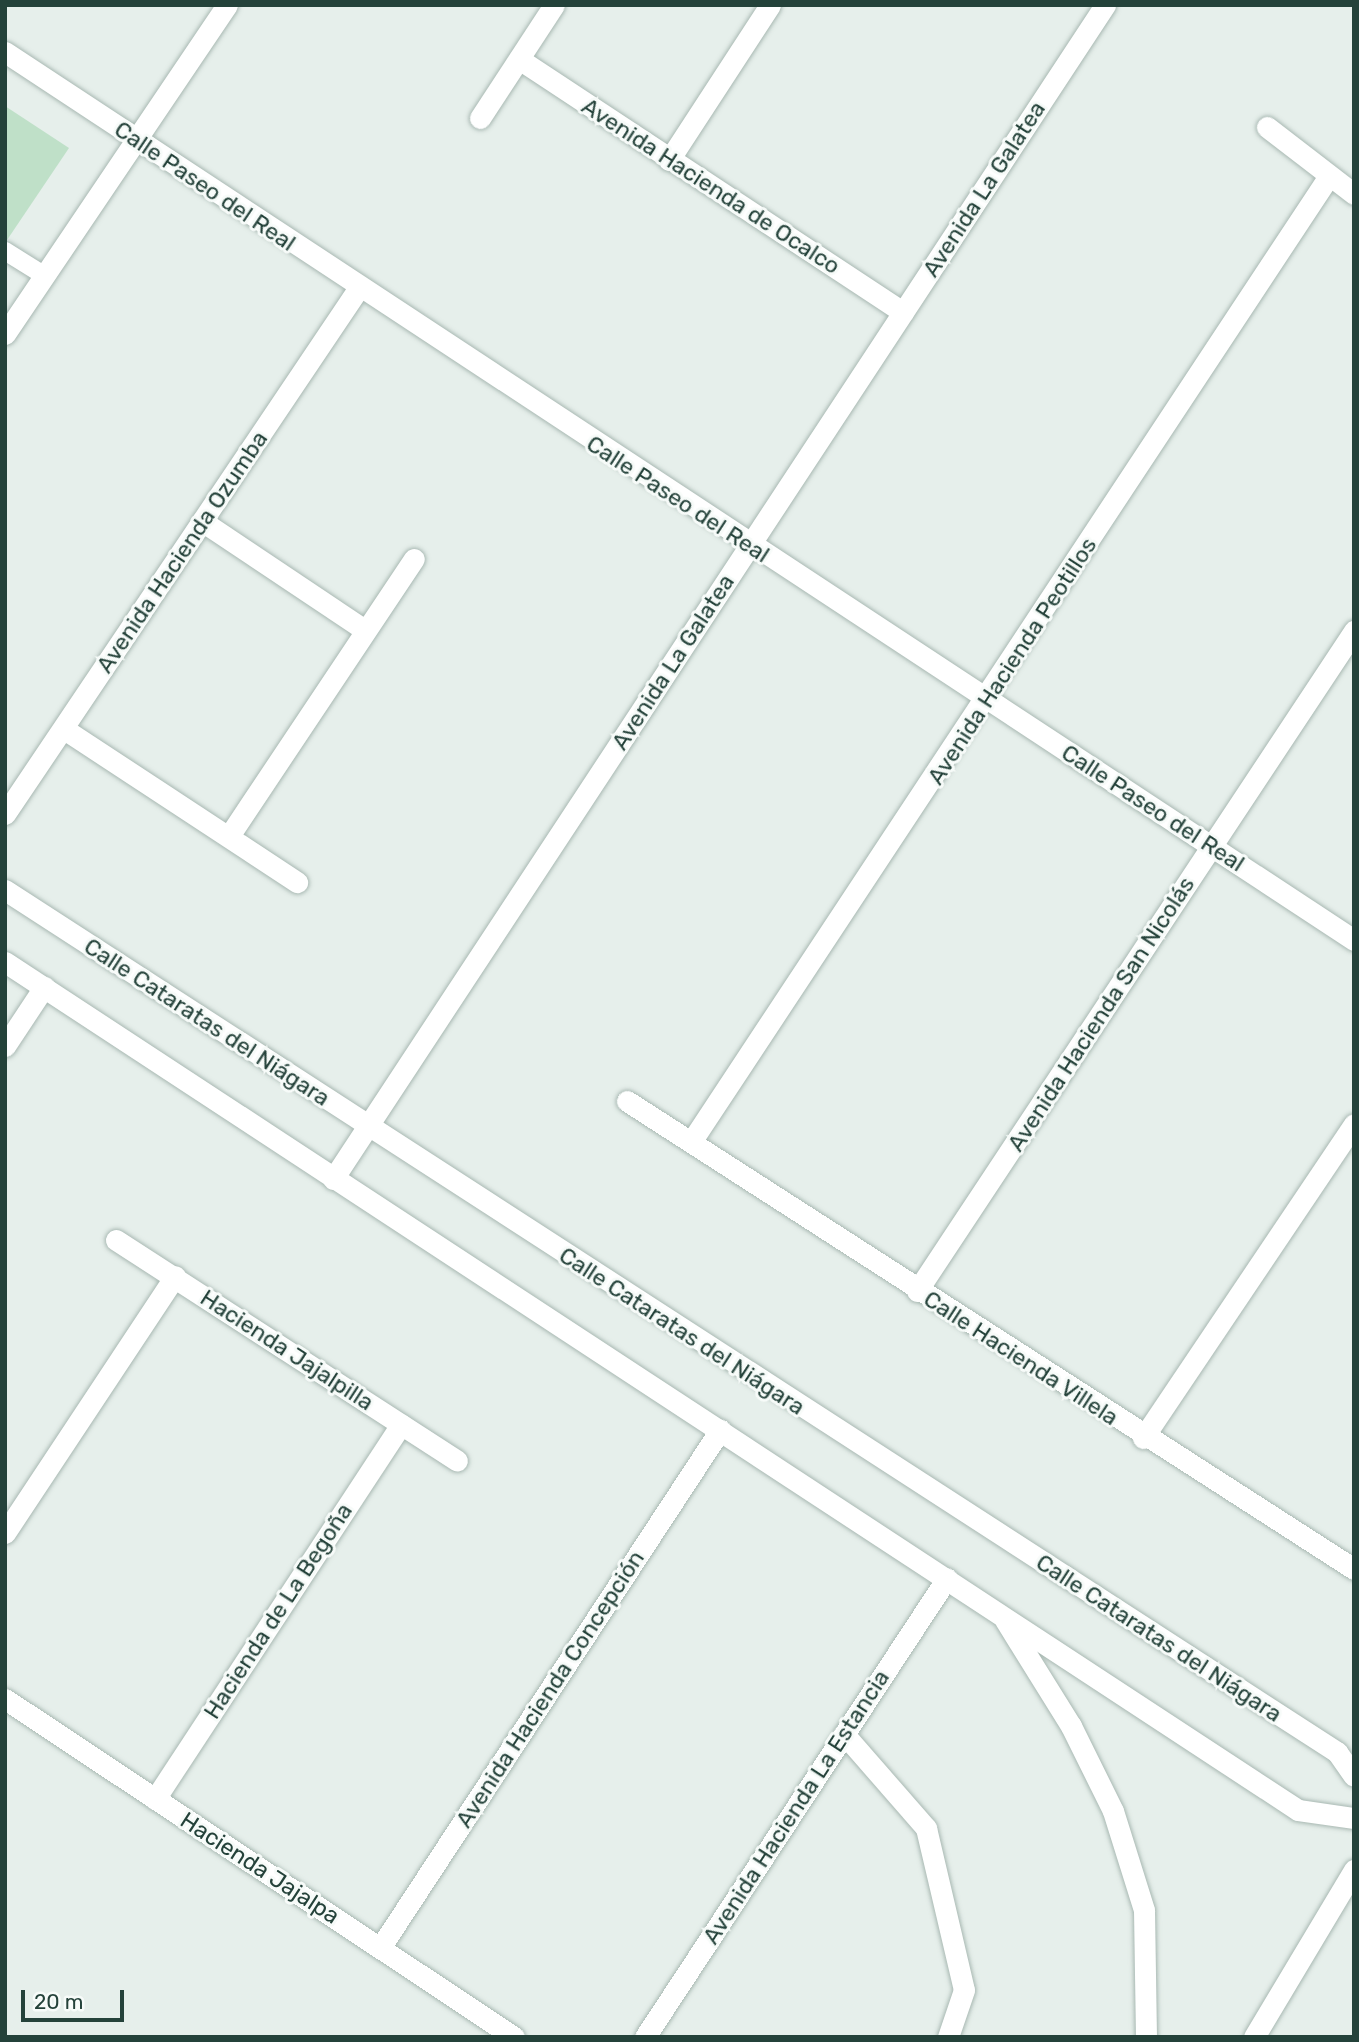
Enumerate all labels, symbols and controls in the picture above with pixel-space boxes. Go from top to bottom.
street label: Avenida Hacienda de Ocalco [577,92,845,280]
street label: Avenida La Galatea [917,96,1051,282]
street label: Calle Paseo del Real [109,115,301,257]
street label: Avenida Hacienda Ozumba [91,426,273,678]
street label: Calle Paseo del Real [581,430,775,568]
street label: Avenida Hacienda Peotillos [922,532,1102,790]
street label: Avenida La Galatea [606,569,740,755]
street label: Calle Paseo del Real [1056,739,1250,877]
street label: Avenida Hacienda San Nicolás [1002,872,1200,1156]
street label: Calle Cataratas del Niágara [79,932,335,1112]
street label: Calle Cataratas del Niágara [554,1241,810,1421]
street label: Hacienda Jajalpilla [195,1284,379,1416]
street label: Calle Hacienda Villela [918,1285,1124,1431]
street label: Hacienda de La Begoña [198,1498,358,1724]
street label: Avenida Hacienda Concepción [450,1545,650,1833]
street label: Calle Cataratas del Niágara [1031,1548,1287,1728]
street label: Avenida Hacienda La Estancia [697,1665,895,1949]
street label: Hacienda Jajalpa [175,1806,345,1930]
scale bar [24,1976,128,2020]
text: 20 m [34,1989,83,2014]

